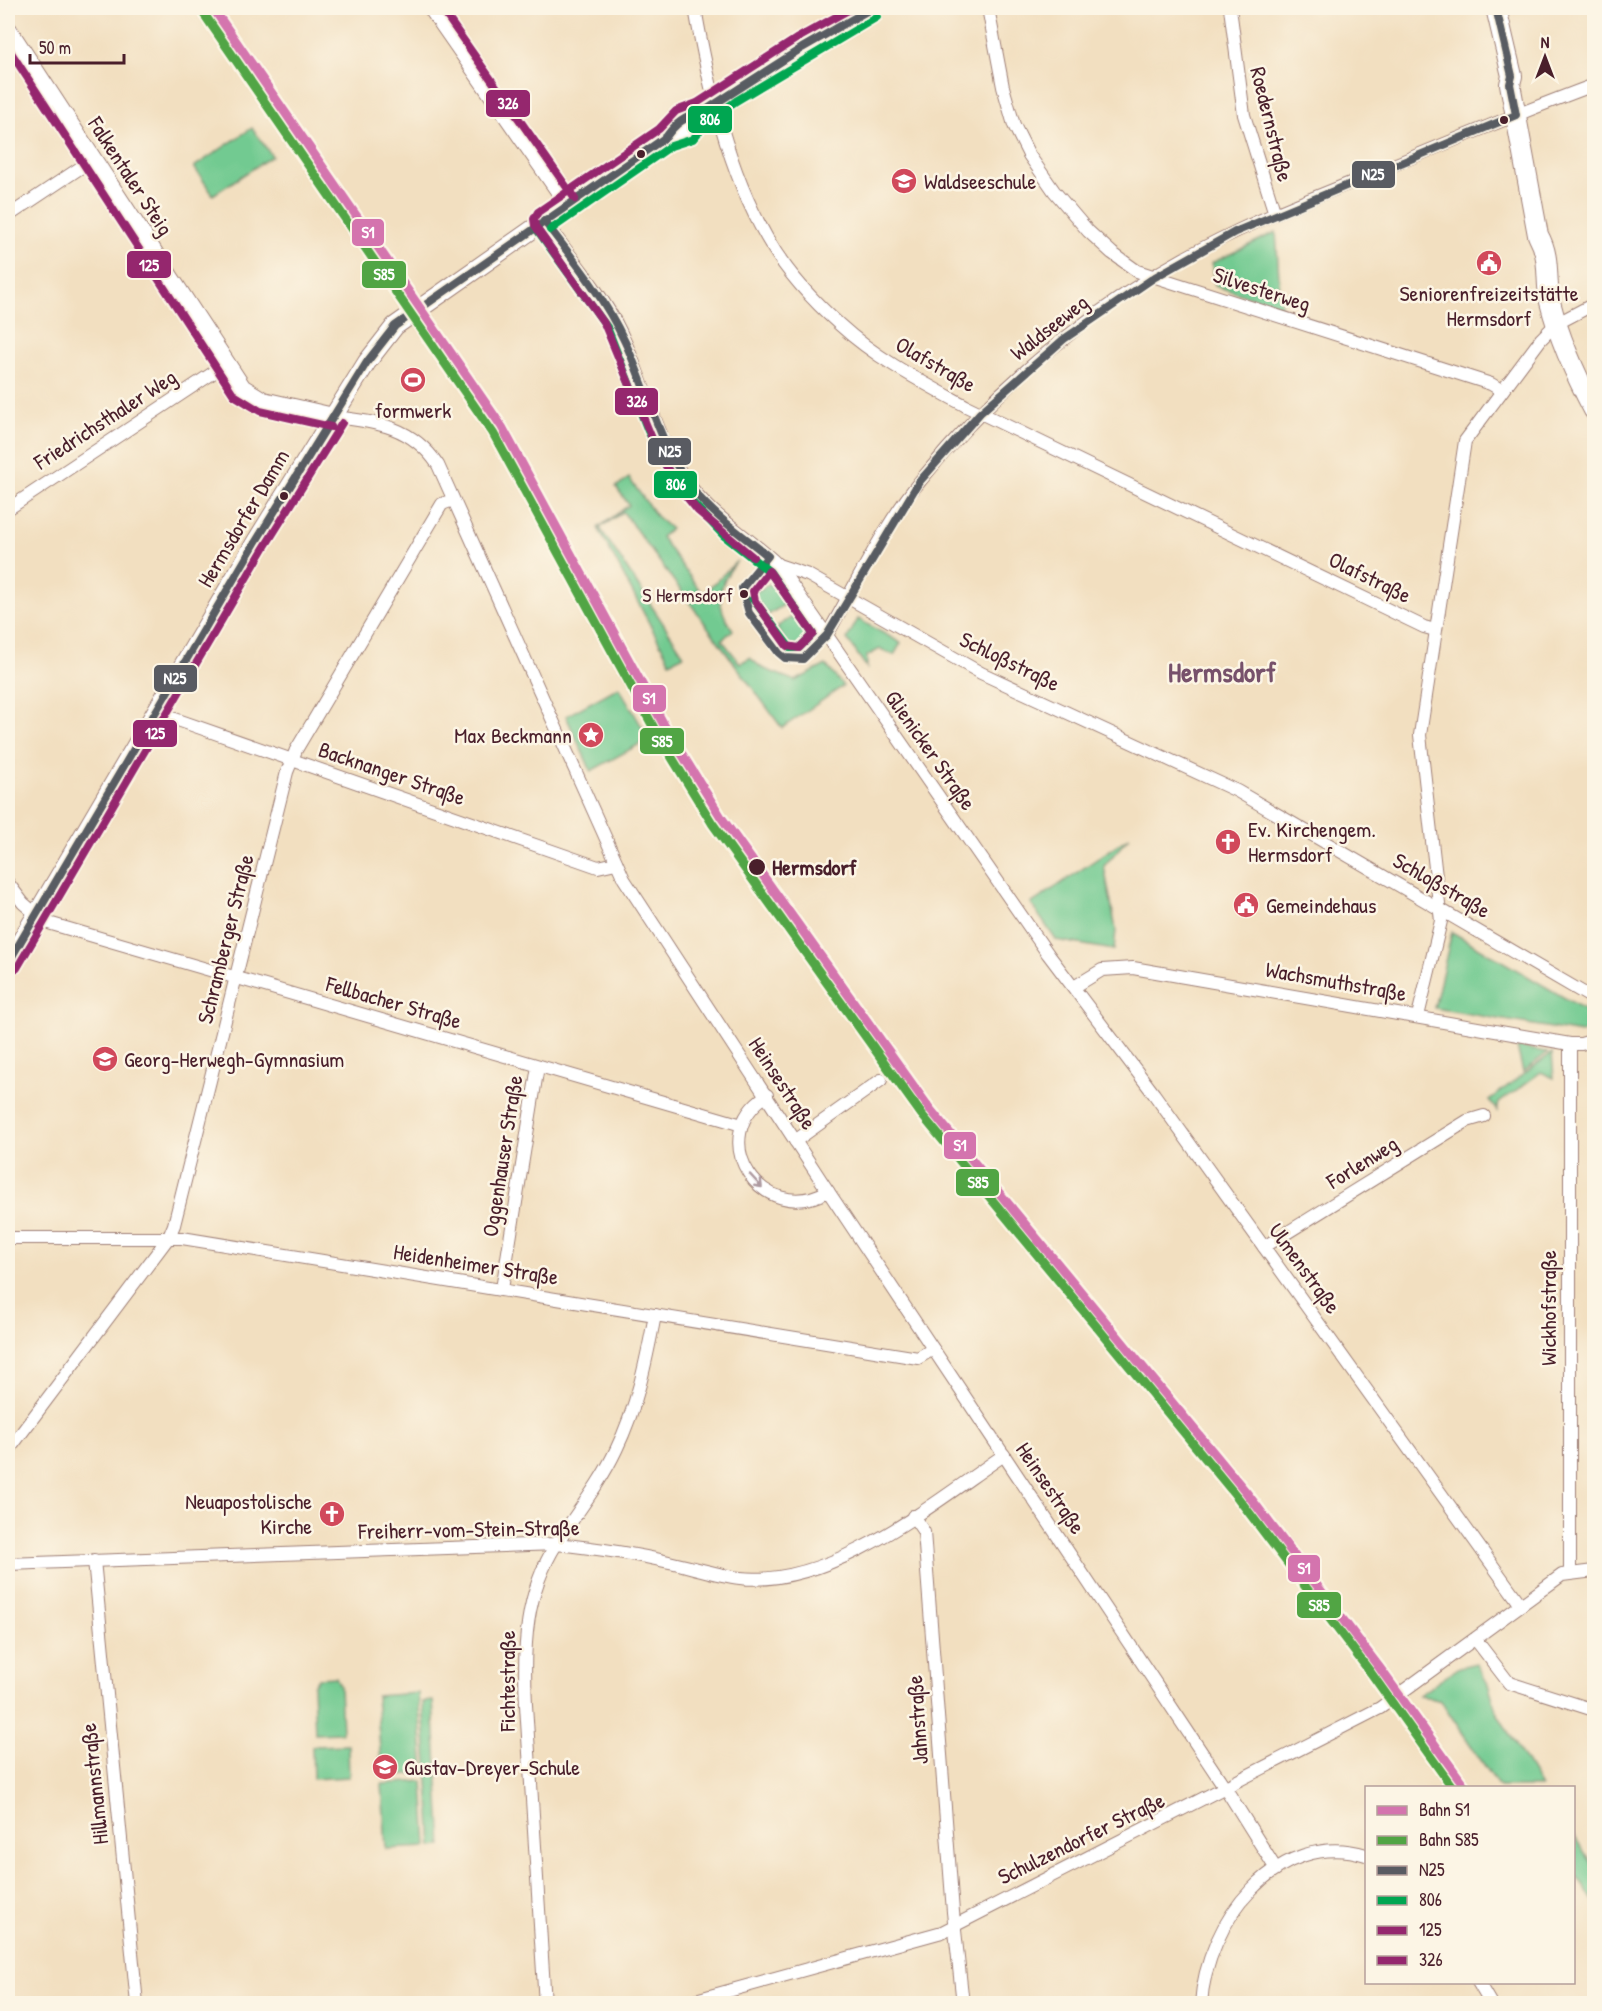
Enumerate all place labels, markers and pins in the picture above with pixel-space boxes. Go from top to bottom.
unlabelled marker [1498,114,1510,126]
unlabelled marker [635,148,647,160]
school or university icon: Waldseeschule [889,166,919,196]
place label: Waldseeschule [924,166,1036,196]
public building icon: Seniorenfreizeitstätte Hermsdorf [1474,248,1504,278]
place label: Seniorenfreizeitstätte Hermsdorf [1399,278,1579,333]
sports icon: formwerk [398,365,428,395]
place label: formwerk [375,395,451,425]
unlabelled marker [278,490,290,502]
place label: S Hermsdorf [642,581,733,608]
marker: S Hermsdorf [738,588,750,600]
place label: Max Beckmann [454,720,572,750]
place icon: Max Beckmann [576,720,606,750]
place label: Ev. Kirchengem. Hermsdorf [1248,814,1376,869]
church icon: Ev. Kirchengem. Hermsdorf [1213,827,1243,857]
place label: Hermsdorf [772,852,858,882]
marker: Hermsdorf [747,857,767,877]
public building icon: Gemeindehaus [1231,890,1261,920]
place label: Gemeindehaus [1266,890,1376,920]
school or university icon: Georg-Herwegh-Gymnasium [90,1044,120,1074]
place label: Georg-Herwegh-Gymnasium [124,1044,344,1074]
place label: Neuapostolische Kirche [185,1486,312,1541]
church icon: Neuapostolische Kirche [317,1499,347,1529]
school or university icon: Gustav-Dreyer-Schule [370,1752,400,1782]
place label: Gustav-Dreyer-Schule [404,1752,580,1782]

